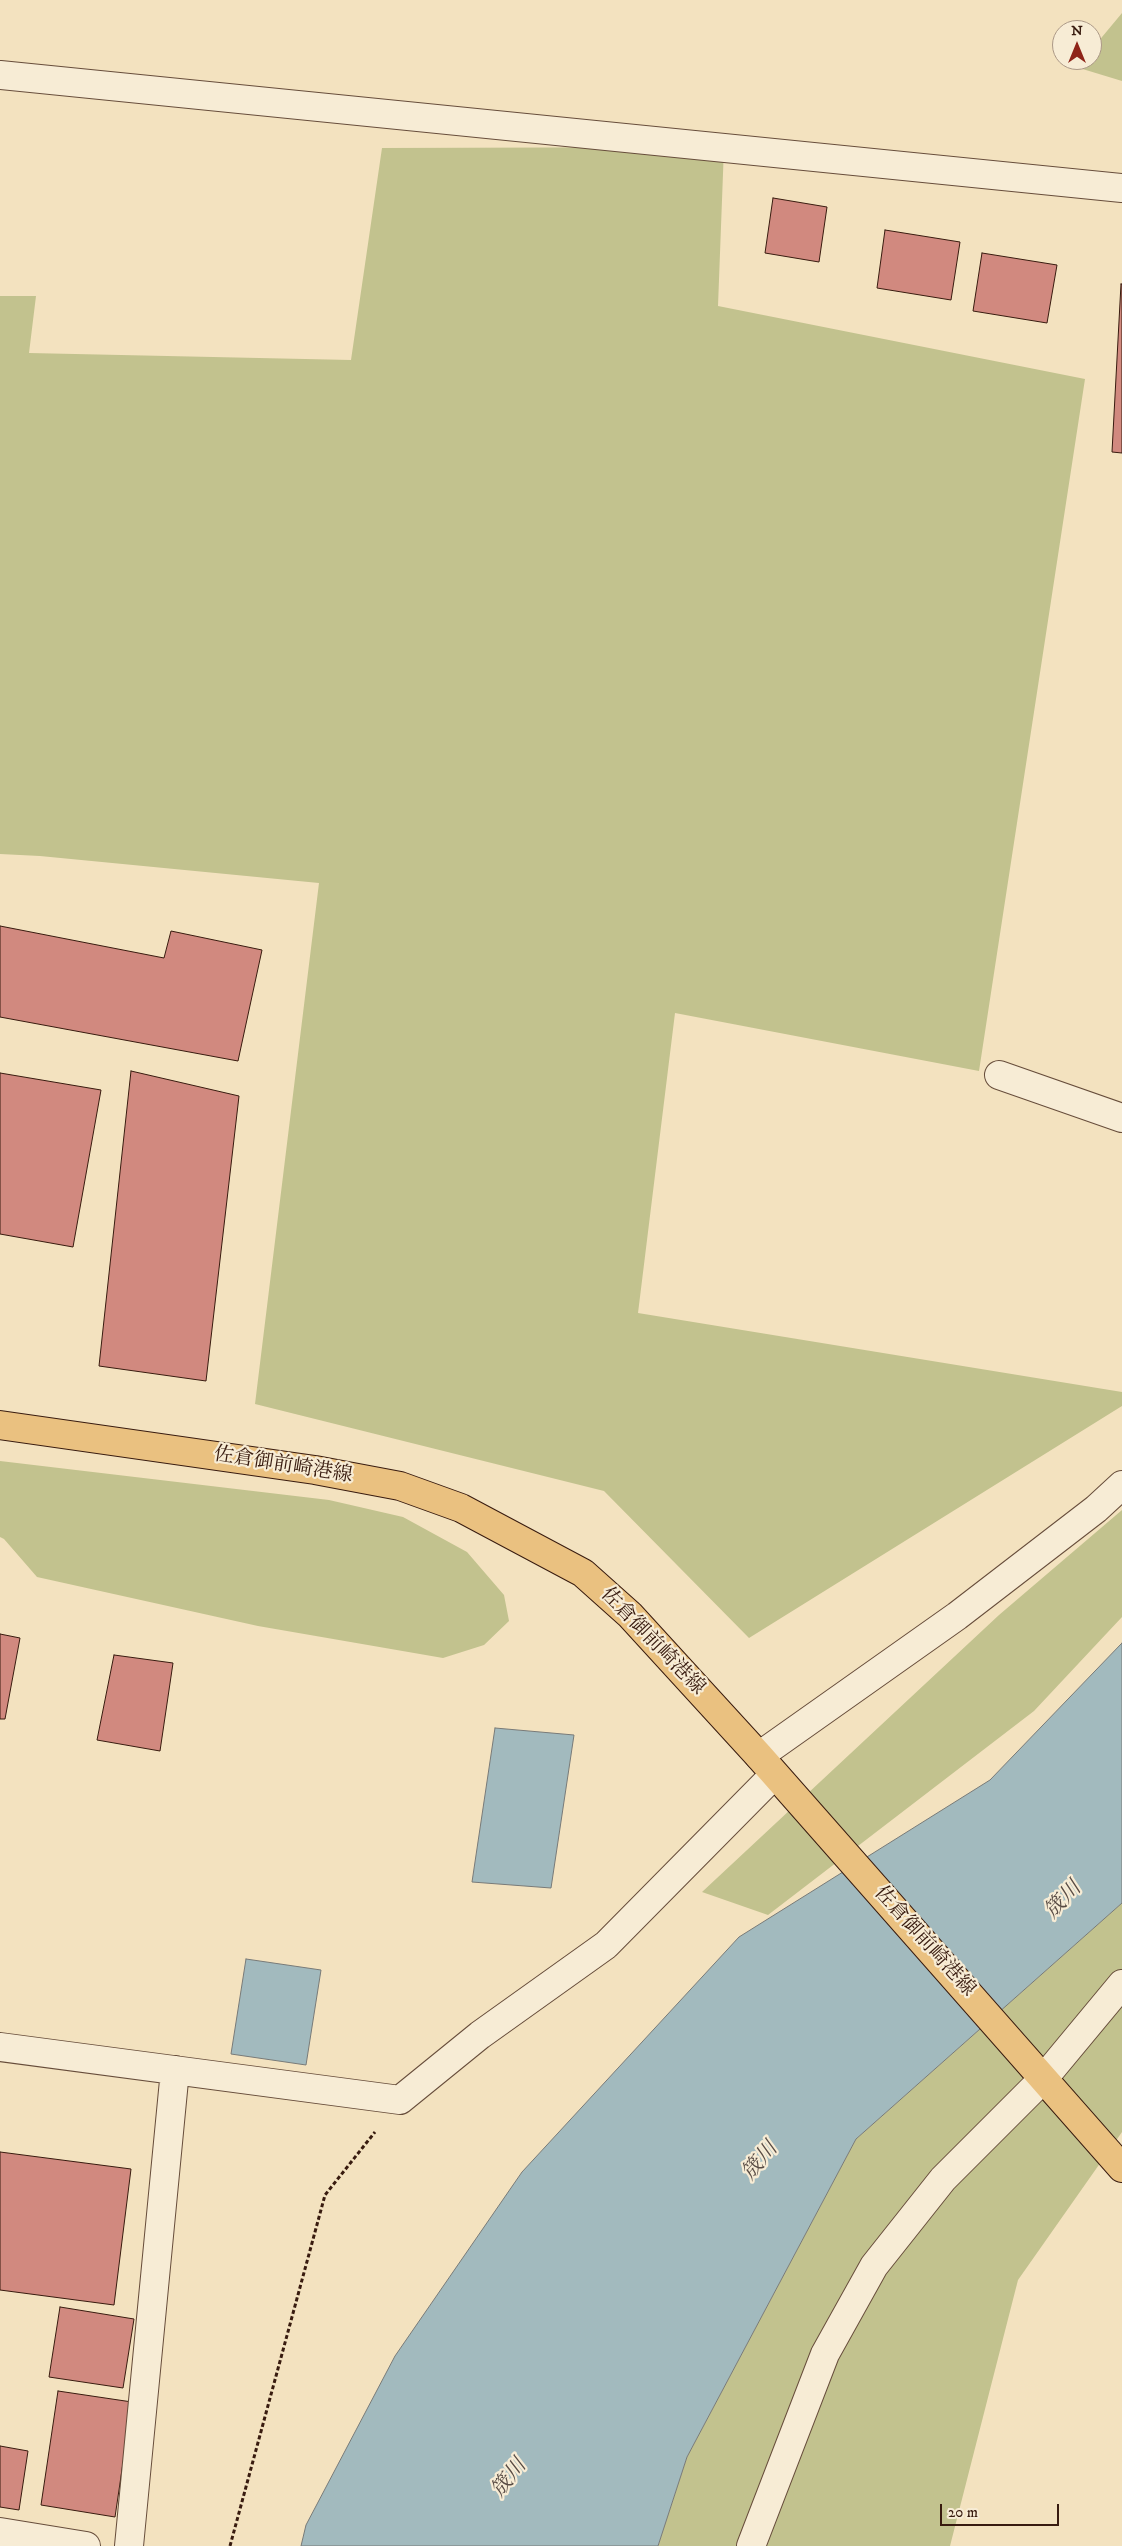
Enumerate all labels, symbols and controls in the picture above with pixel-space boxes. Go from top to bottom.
north arrow [1052,20,1102,70]
text: N [1071,22,1083,40]
street label: 佐倉御前崎港線 [212,1443,354,1489]
street label: 佐倉御前崎港線 [595,1583,709,1701]
water label: 筬川 [1040,1877,1088,1925]
street label: 佐倉御前崎港線 [868,1882,980,2002]
water label: 筬川 [738,2138,784,2186]
water label: 筬川 [487,2455,533,2503]
scale bar [942,2494,1061,2526]
text: 20 m [948,2503,978,2522]

